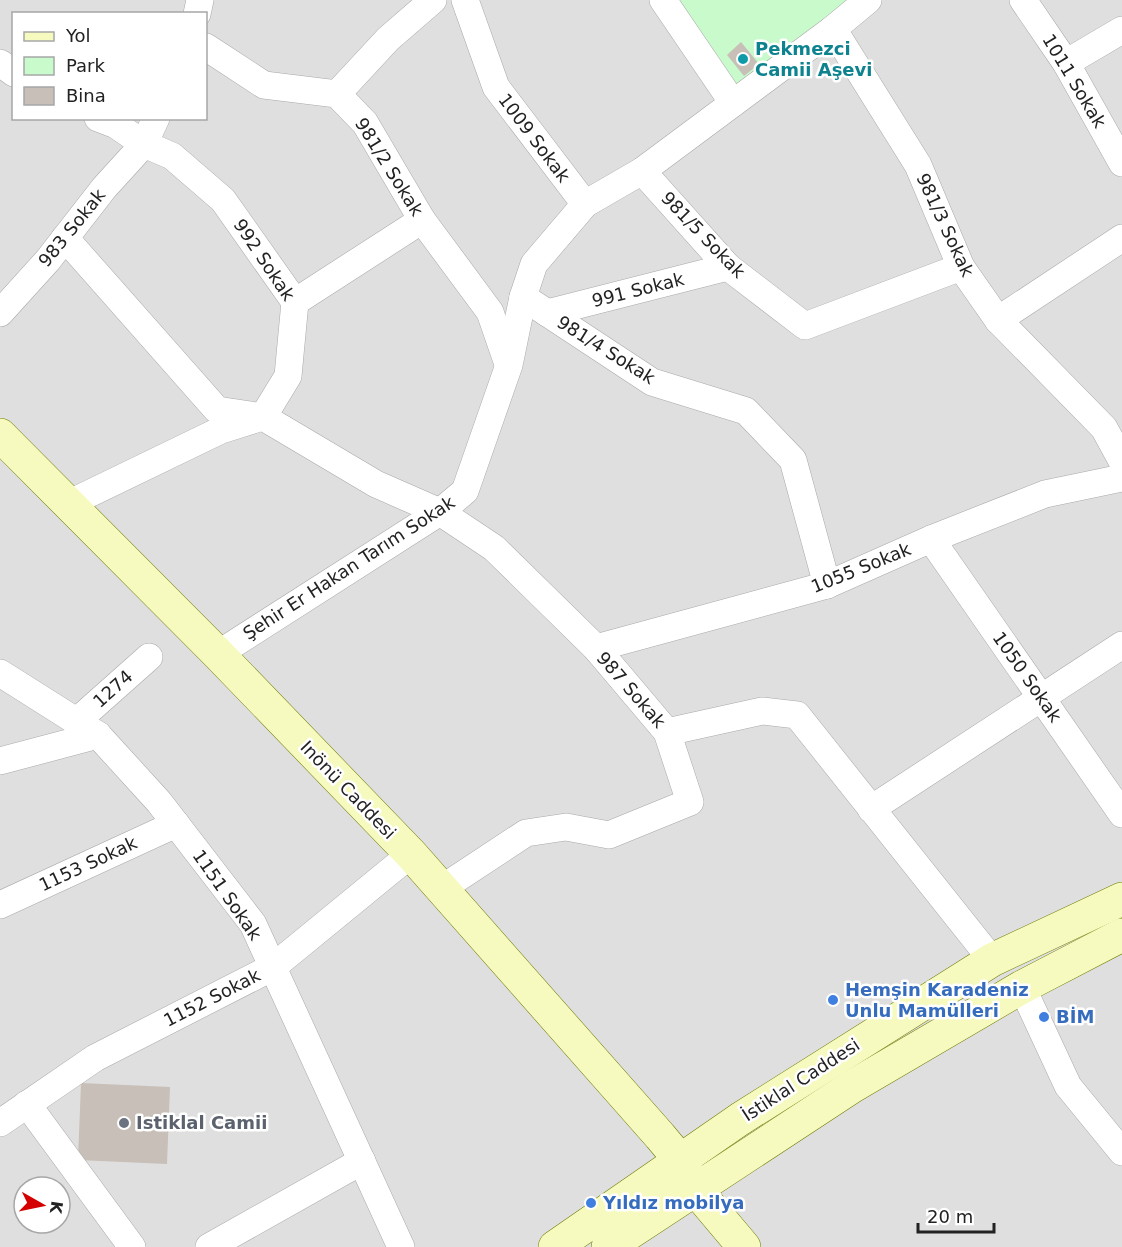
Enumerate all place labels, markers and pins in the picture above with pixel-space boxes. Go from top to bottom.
place label: Pekmezci Camii Aşevi [755,38,872,80]
marker: Pekmezci Camii Aşevi [736,52,750,66]
place label: Hemşin Karadeniz Unlu Mamülleri [845,979,1029,1021]
marker: Hemşin Karadeniz Unlu Mamülleri [826,993,840,1007]
place label: BİM [1056,1006,1094,1027]
marker: BİM [1037,1010,1051,1024]
place label: Istiklal Camii [136,1112,267,1133]
marker: Istiklal Camii [117,1116,131,1130]
place label: Yıldız mobilya [602,1192,744,1213]
marker: Yıldız mobilya [584,1196,598,1210]

